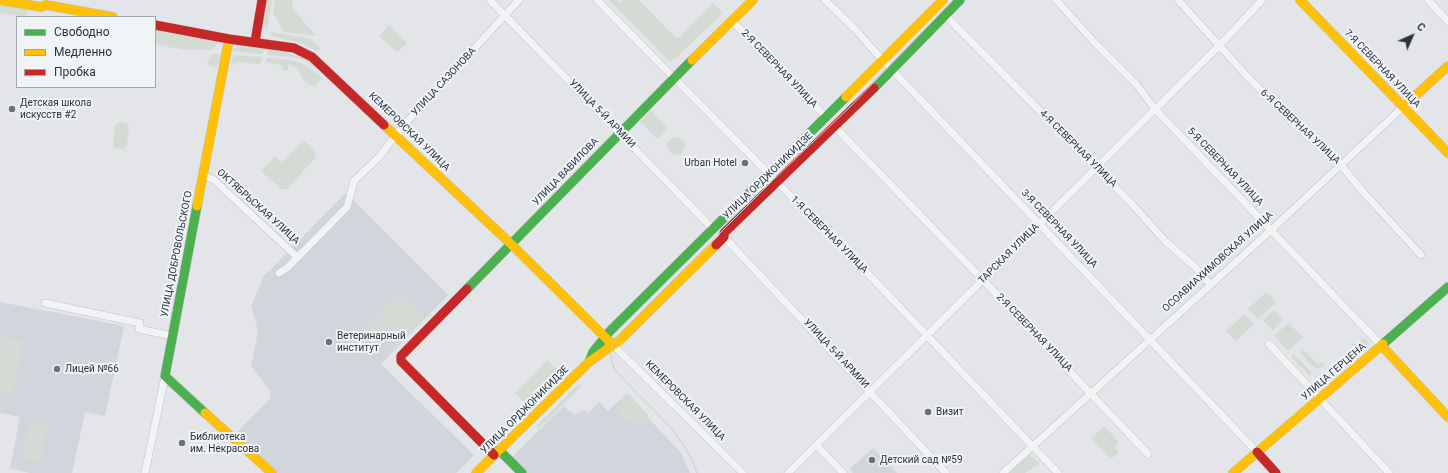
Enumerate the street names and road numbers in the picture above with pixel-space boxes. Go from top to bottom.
street label: 2-Я СЕВЕРНАЯ УЛИЦА [738,27,820,111]
street label: 7-Я СЕВЕРНАЯ УЛИЦА [1341,27,1423,111]
street label: УЛИЦА САЗОНОВА [409,45,479,119]
street label: УЛИЦА 5-Й АРМИИ [566,77,638,151]
street label: 6-Я СЕВЕРНАЯ УЛИЦА [1258,87,1342,167]
street label: КЕМЕРОВСКАЯ УЛИЦА [366,90,452,174]
street label: 4-Я СЕВЕРНАЯ УЛИЦА [1037,108,1119,190]
street label: 5-Я СЕВЕРНАЯ УЛИЦА [1184,125,1266,209]
street label: УЛИЦА ОРДЖОНИКИДЗЕ [721,130,815,222]
street label: УЛИЦА ВАВИЛОВА [531,136,601,208]
street label: ОКТЯБРЬСКАЯ УЛИЦА [214,167,302,247]
street label: 3-Я СЕВЕРНАЯ УЛИЦА [1018,187,1100,271]
street label: УЛИЦА ДОБРОВОЛЬСКОГО [159,190,195,318]
street label: 1-Я СЕВЕРНАЯ УЛИЦА [788,194,870,276]
street label: ОСОАВИАХИМОВСКАЯ УЛИЦА [1160,209,1276,315]
street label: ТАРСКАЯ УЛИЦА [976,221,1042,287]
street label: 2-Я СЕВЕРНАЯ УЛИЦА [993,291,1075,375]
street label: УЛИЦА 5-Й АРМИИ [801,317,871,391]
street label: УЛИЦА ГЕРЦЕНА [1300,341,1368,403]
street label: КЕМЕРОВСКАЯ УЛИЦА [642,358,728,444]
street label: УЛИЦА ОРДЖОНИКИДЗЕ [478,363,572,457]

